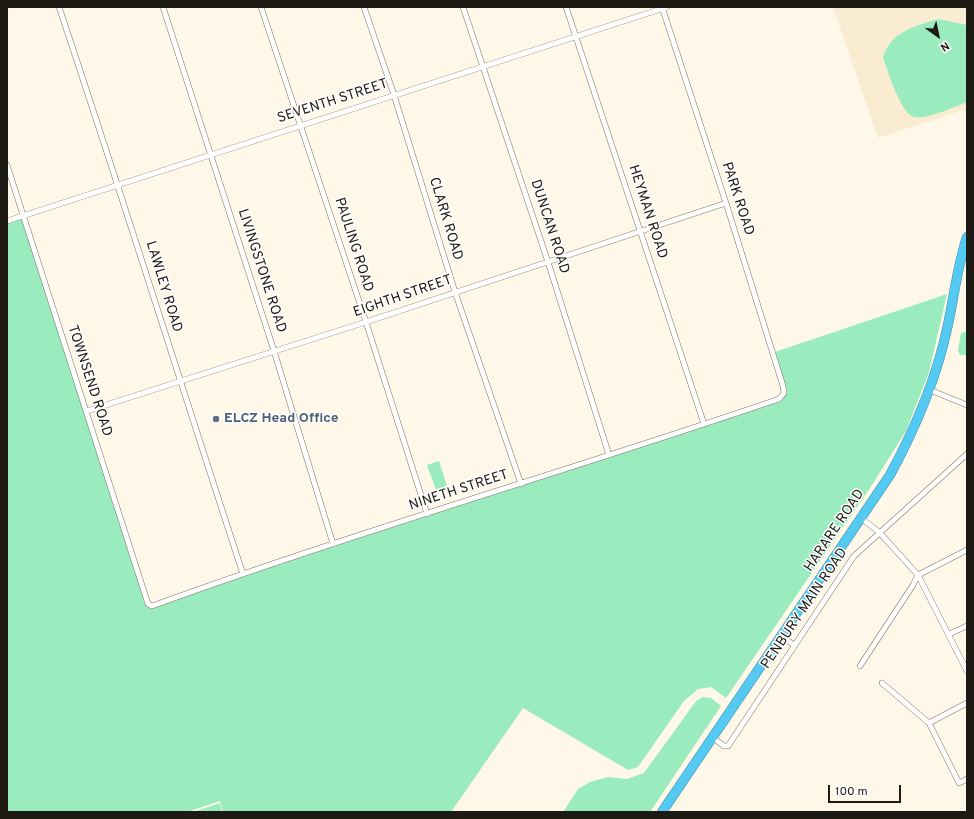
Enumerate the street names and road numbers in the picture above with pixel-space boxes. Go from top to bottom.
street label: SEVENTH STREET [276,76,390,128]
street label: PARK ROAD [717,160,757,238]
street label: HEYMAN ROAD [624,163,670,261]
street label: CLARK ROAD [424,176,466,262]
street label: DUNCAN ROAD [526,178,572,276]
street label: PAULING ROAD [330,196,376,294]
street label: LIVINGSTONE ROAD [233,207,289,335]
street label: LAWLEY ROAD [141,239,185,335]
street label: EIGHTH STREET [351,272,455,322]
street label: TOWNSEND ROAD [63,323,115,439]
street label: NINETH STREET [407,467,511,515]
street label: HARARE ROAD [801,487,869,575]
street label: PENBURY MAIN ROAD [758,545,852,673]

